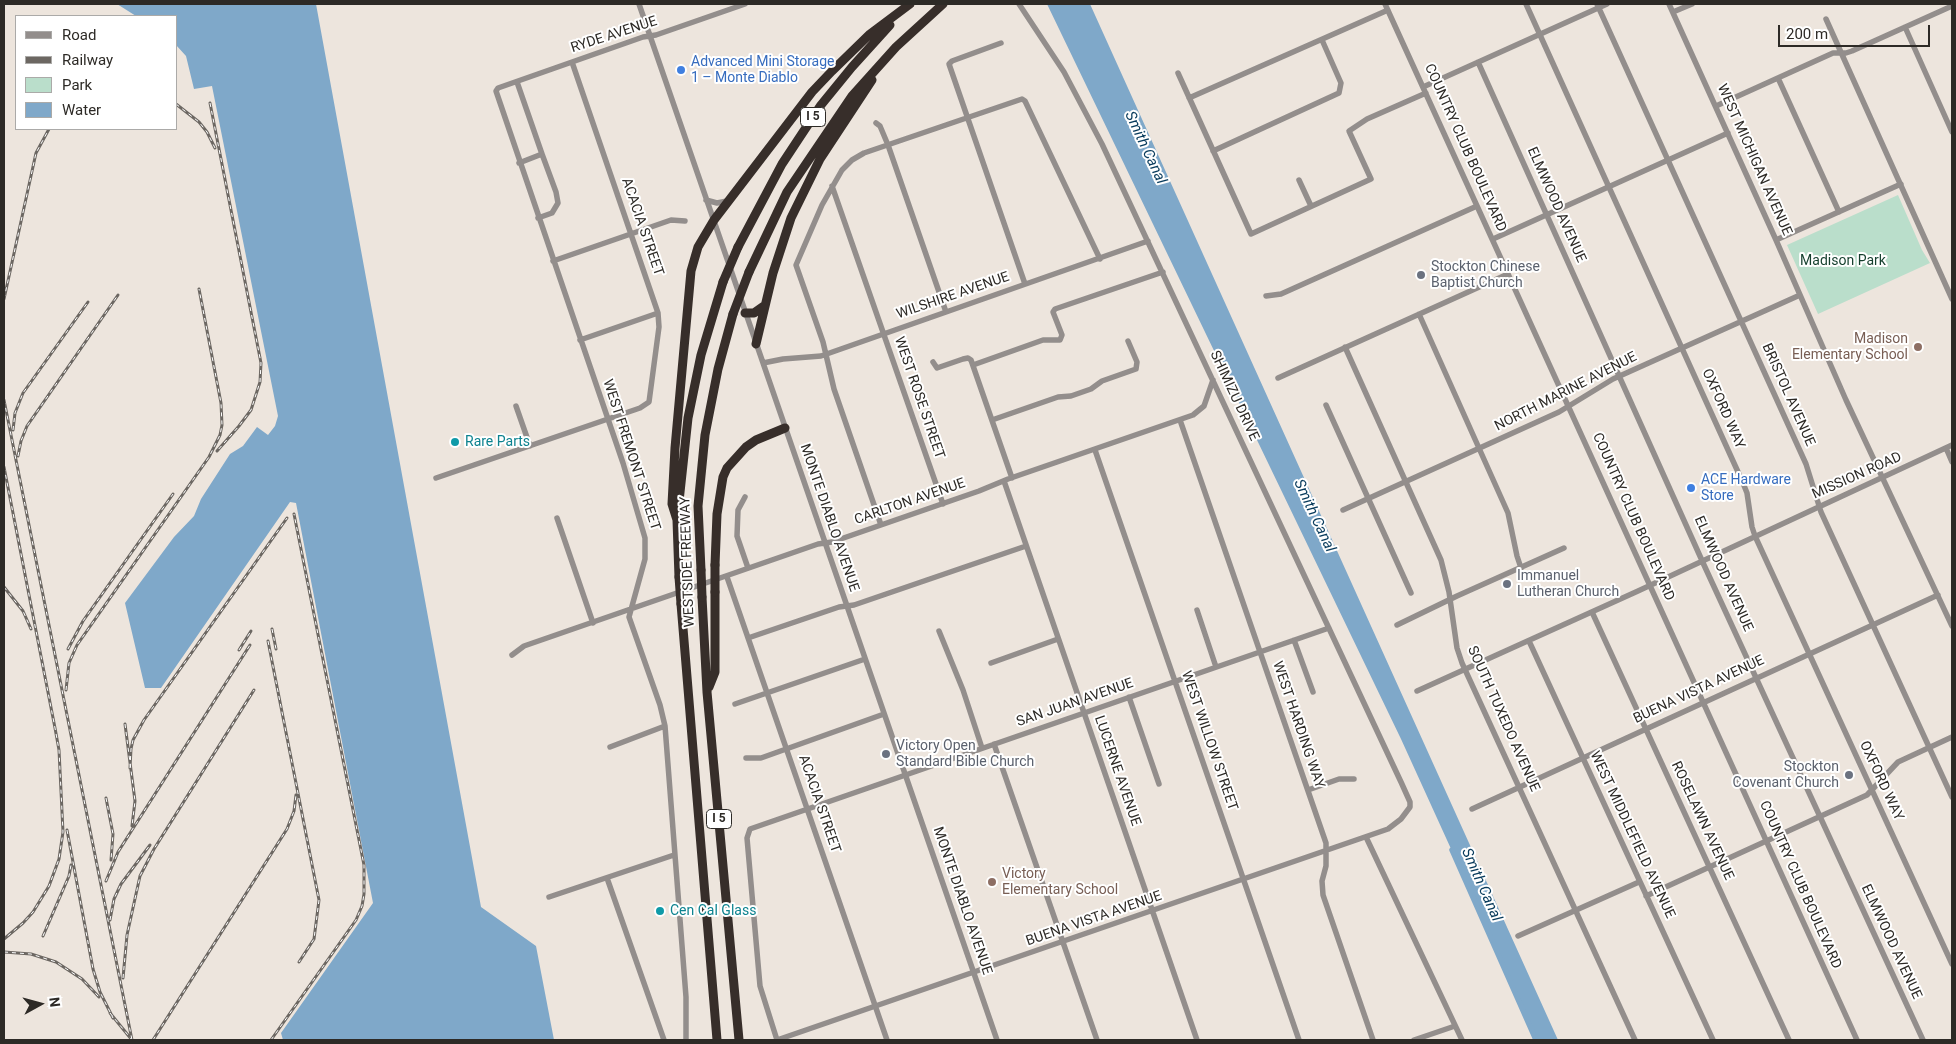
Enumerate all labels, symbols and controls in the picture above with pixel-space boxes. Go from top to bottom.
street label: RYDE AVENUE [569,13,659,57]
legend [15,15,178,130]
scale bar [1781,15,1934,47]
text: 200 m [1786,25,1828,43]
text: Road [62,26,96,44]
text: Railway [62,51,113,69]
place label: Advanced Mini Storage 1 – Monte Diablo [691,54,835,86]
street label: COUNTRY CLUB BOULEVARD [1420,61,1510,235]
marker: Advanced Mini Storage 1 – Monte Diablo [675,64,687,76]
text: Park [62,76,92,94]
street label: WEST MICHIGAN AVENUE [1713,82,1795,238]
text: Water [62,101,101,119]
road number: I 5 [800,108,826,126]
water label: Smith Canal [1120,109,1170,187]
street label: ELMWOOD AVENUE [1523,145,1589,265]
street label: ACACIA STREET [617,176,667,278]
park label: Madison Park [1800,253,1886,269]
place label: Stockton Chinese Baptist Church [1431,259,1540,292]
street label: WILSHIRE AVENUE [894,269,1012,323]
marker: Stockton Chinese Baptist Church [1415,269,1427,281]
place label: Madison Elementary School [1792,331,1908,364]
street label: WEST ROSE STREET [890,335,948,461]
street label: BRISTOL AVENUE [1758,341,1818,449]
marker: Madison Elementary School [1912,341,1924,353]
street label: SHIMIZU DRIVE [1206,348,1262,444]
street label: NORTH MARINE AVENUE [1492,349,1640,435]
street label: OXFORD WAY [1698,366,1748,452]
street label: WEST FREMONT STREET [599,377,663,533]
street label: COUNTRY CLUB BOULEVARD [1588,430,1678,604]
place label: Rare Parts [465,434,530,450]
marker: Rare Parts [449,436,461,448]
street label: MONTE DIABLO AVENUE [796,442,862,594]
street label: MISSION ROAD [1810,449,1904,503]
place label: ACE Hardware Store [1701,472,1791,504]
street label: CARLTON AVENUE [852,475,968,529]
water label: Smith Canal [1289,477,1339,555]
marker: ACE Hardware Store [1685,482,1697,494]
street label: WESTSIDE FREEWAY [677,496,699,628]
street label: ELMWOOD AVENUE [1690,514,1756,634]
place label: Immanuel Lutheran Church [1517,568,1619,600]
marker: Immanuel Lutheran Church [1501,578,1513,590]
street label: SOUTH TUXEDO AVENUE [1463,644,1543,794]
street label: BUENA VISTA AVENUE [1631,652,1767,728]
street label: WEST HARDING WAY [1268,659,1328,791]
street label: WEST WILLOW STREET [1177,669,1241,813]
street label: SAN JUAN AVENUE [1014,675,1136,731]
street label: LUCERNE AVENUE [1090,714,1144,828]
place label: Victory Open Standard Bible Church [896,738,1034,770]
street label: OXFORD WAY [1855,739,1907,823]
marker: Victory Open Standard Bible Church [880,748,892,760]
street label: WEST MIDDLEFIELD AVENUE [1586,749,1678,921]
street label: ACACIA STREET [794,753,844,855]
street label: ROSELAWN AVENUE [1667,759,1737,883]
place label: Stockton Covenant Church [1733,759,1839,792]
marker: Stockton Covenant Church [1843,769,1855,781]
street label: COUNTRY CLUB BOULEVARD [1755,798,1845,972]
road number: I 5 [706,810,732,829]
street label: MONTE DIABLO AVENUE [929,825,995,977]
water label: Smith Canal [1457,846,1505,924]
place label: Victory Elementary School [1002,866,1118,899]
marker: Victory Elementary School [986,876,998,888]
street label: ELMWOOD AVENUE [1857,882,1925,1002]
street label: BUENA VISTA AVENUE [1024,888,1164,950]
place label: Cen Cal Glass [670,903,756,919]
marker: Cen Cal Glass [654,905,666,917]
north arrow [15,979,65,1029]
text: N [46,996,63,1008]

